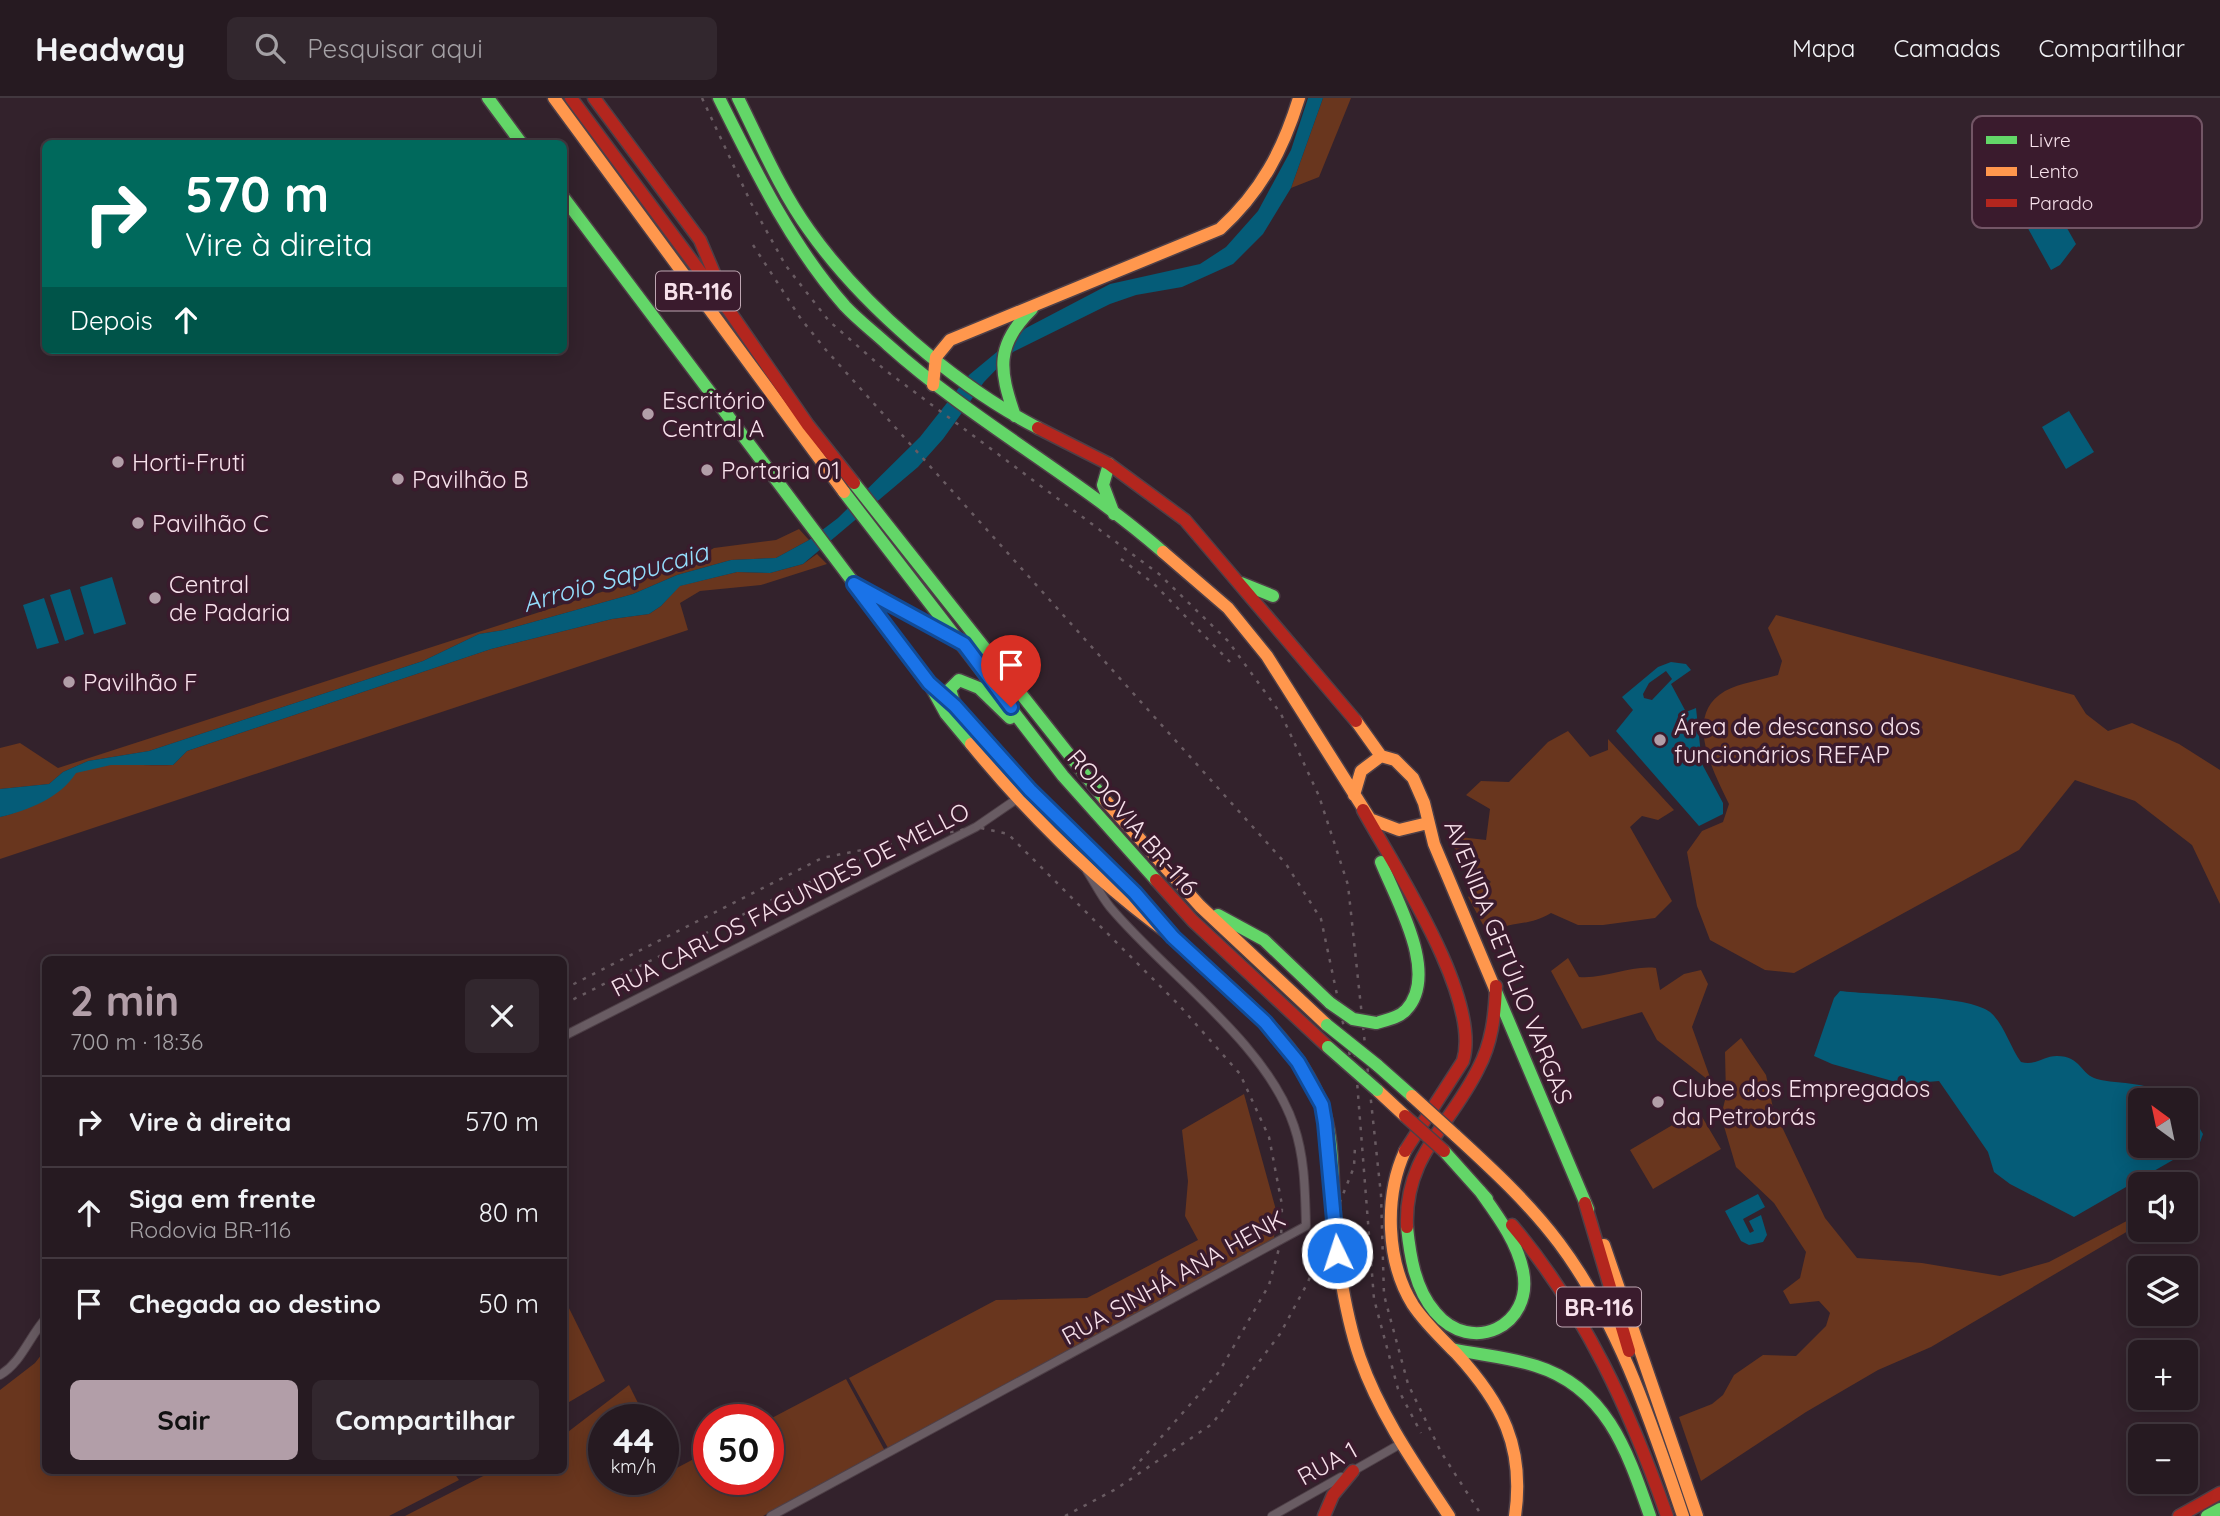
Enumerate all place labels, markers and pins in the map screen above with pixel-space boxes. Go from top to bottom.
place label: Escritório Central A [662,385,765,443]
marker: Escritório Central A [640,406,656,422]
place label: Horti-Fruti [132,447,245,477]
marker: Horti-Fruti [110,454,126,470]
place label: Portaria 01 [721,455,840,485]
marker: Portaria 01 [699,462,715,478]
place label: Pavilhão B [412,464,529,494]
marker: Pavilhão B [390,471,406,487]
place label: Pavilhão C [152,508,269,538]
marker: Pavilhão C [130,515,146,531]
place label: Central de Padaria [169,569,290,627]
marker: Central de Padaria [147,590,163,606]
pin [981,635,1041,707]
place label: Pavilhão F [83,667,198,697]
marker: Pavilhão F [61,674,77,690]
place label: Área de descanso dos funcionários REFAP [1674,711,1920,769]
marker: Área de descanso dos funcionários REFAP [1652,732,1668,748]
place label: Clube dos Empregados da Petrobrás [1672,1073,1930,1131]
marker: Clube dos Empregados da Petrobrás [1650,1094,1666,1110]

